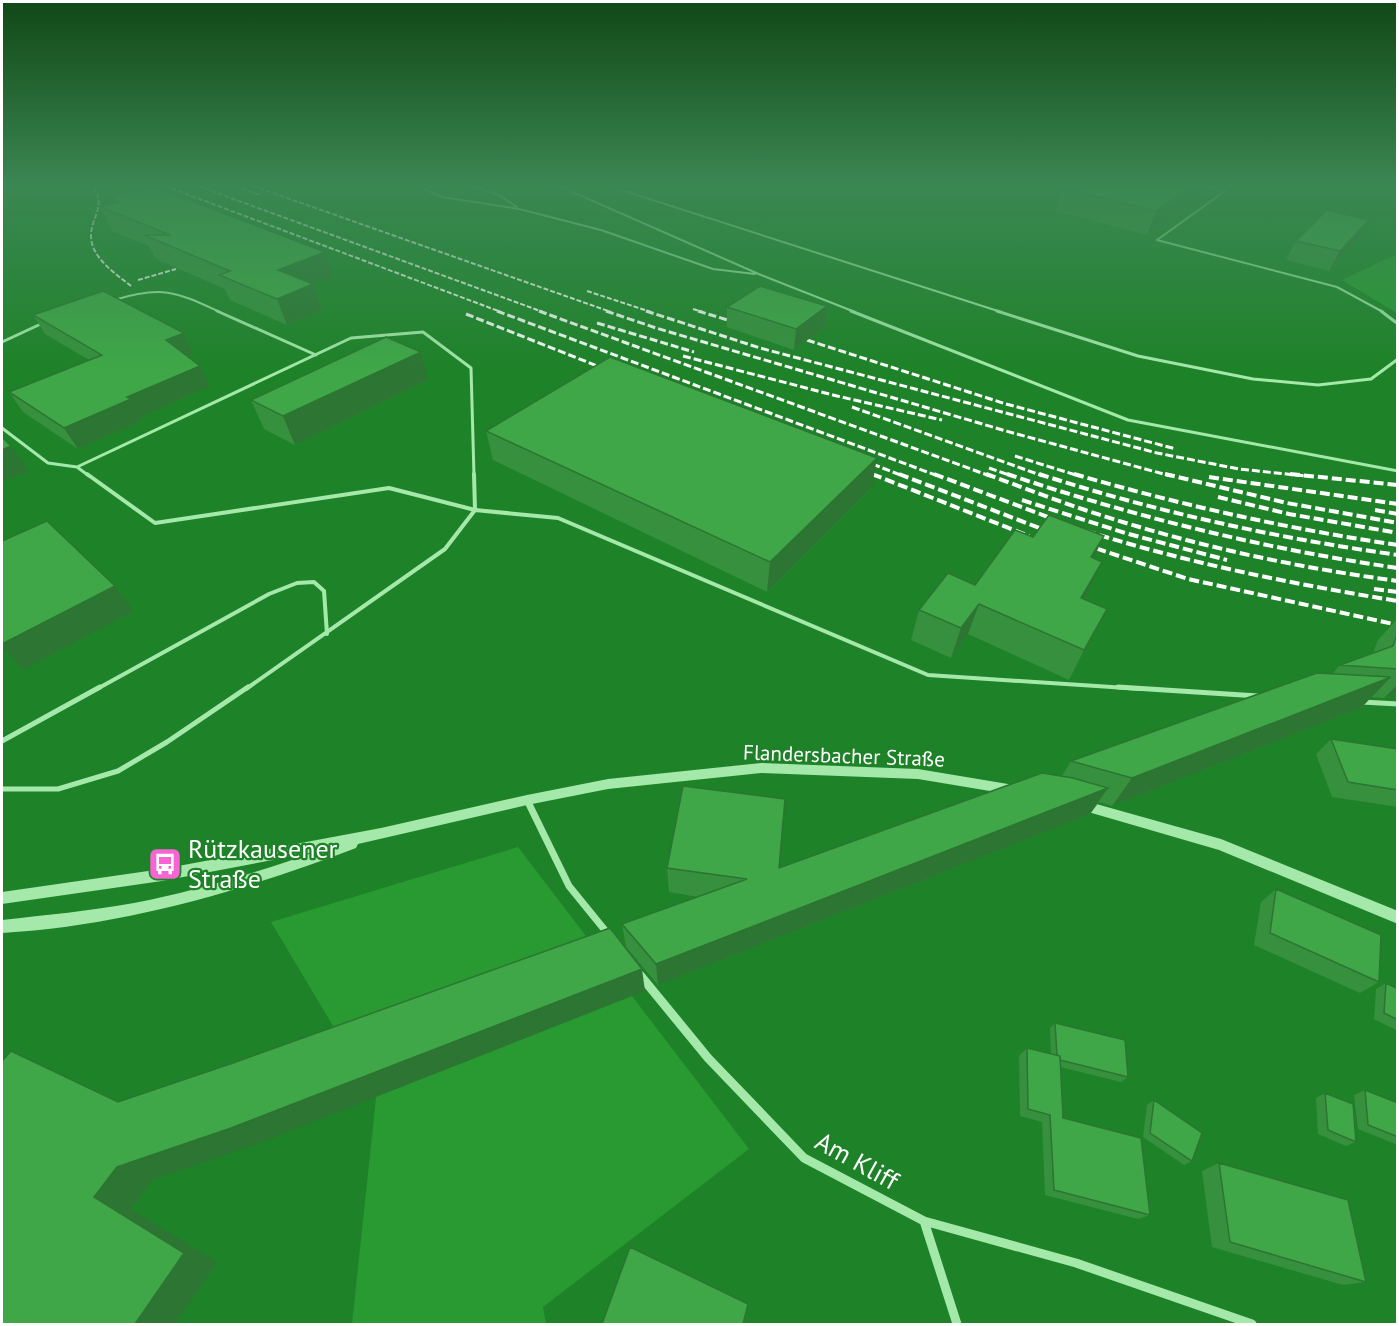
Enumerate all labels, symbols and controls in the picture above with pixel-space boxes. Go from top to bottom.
street label: Flandersbacher Straße [743,738,945,773]
place label: Rützkausener Straße [188,832,338,895]
bus stop icon: Rützkausener Straße [147,846,183,882]
street label: Am Kliff [810,1124,906,1198]

